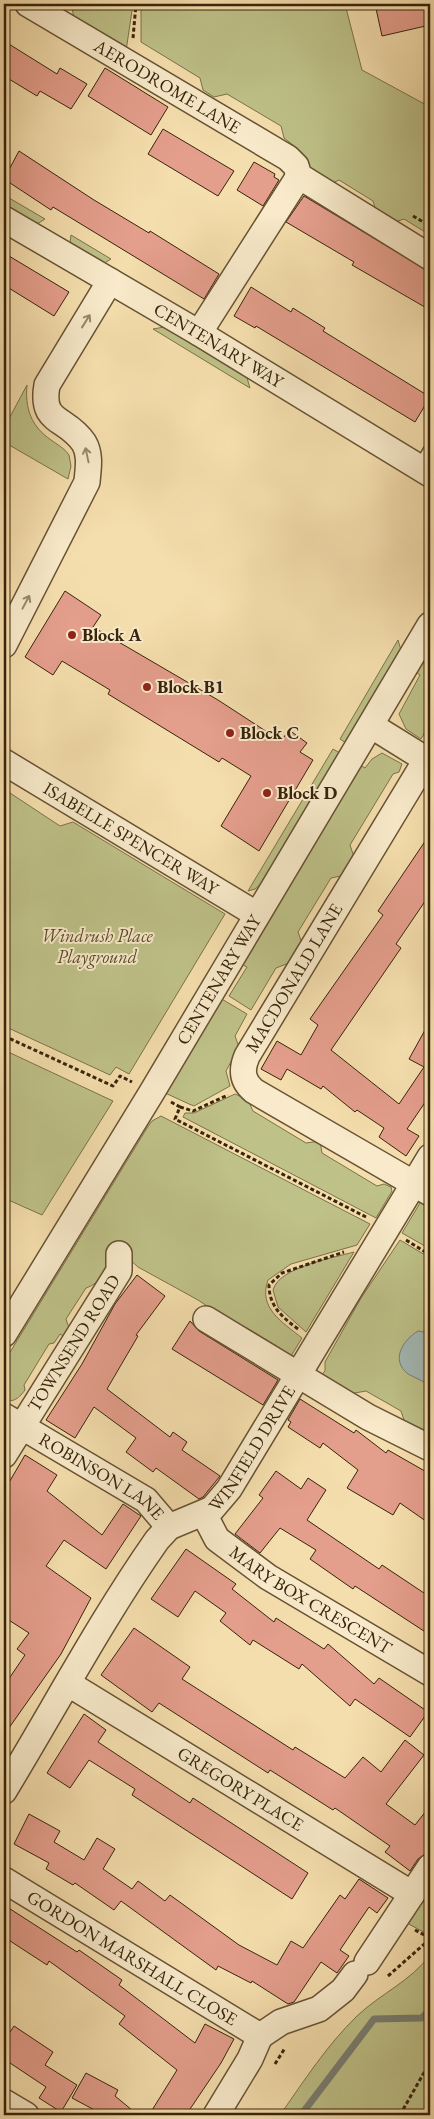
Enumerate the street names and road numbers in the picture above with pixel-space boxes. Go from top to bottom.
street label: AERODROME LANE [89,33,245,139]
street label: CENTENARY WAY [150,297,289,394]
street label: ISABELLE SPENCER WAY [39,776,224,900]
street label: MACDONALD LANE [240,899,347,1057]
street label: CENTENARY WAY [171,909,267,1049]
street label: TOWNSEND ROAD [22,1270,125,1416]
street label: WINFIELD DRIVE [203,1381,300,1516]
street label: ROBINSON LANE [35,1427,170,1524]
street label: MARY BOX CRESCENT [225,1540,397,1659]
street label: GREGORY PLACE [173,1741,308,1836]
street label: GORDON MARSHALL CLOSE [23,1885,242,2030]

